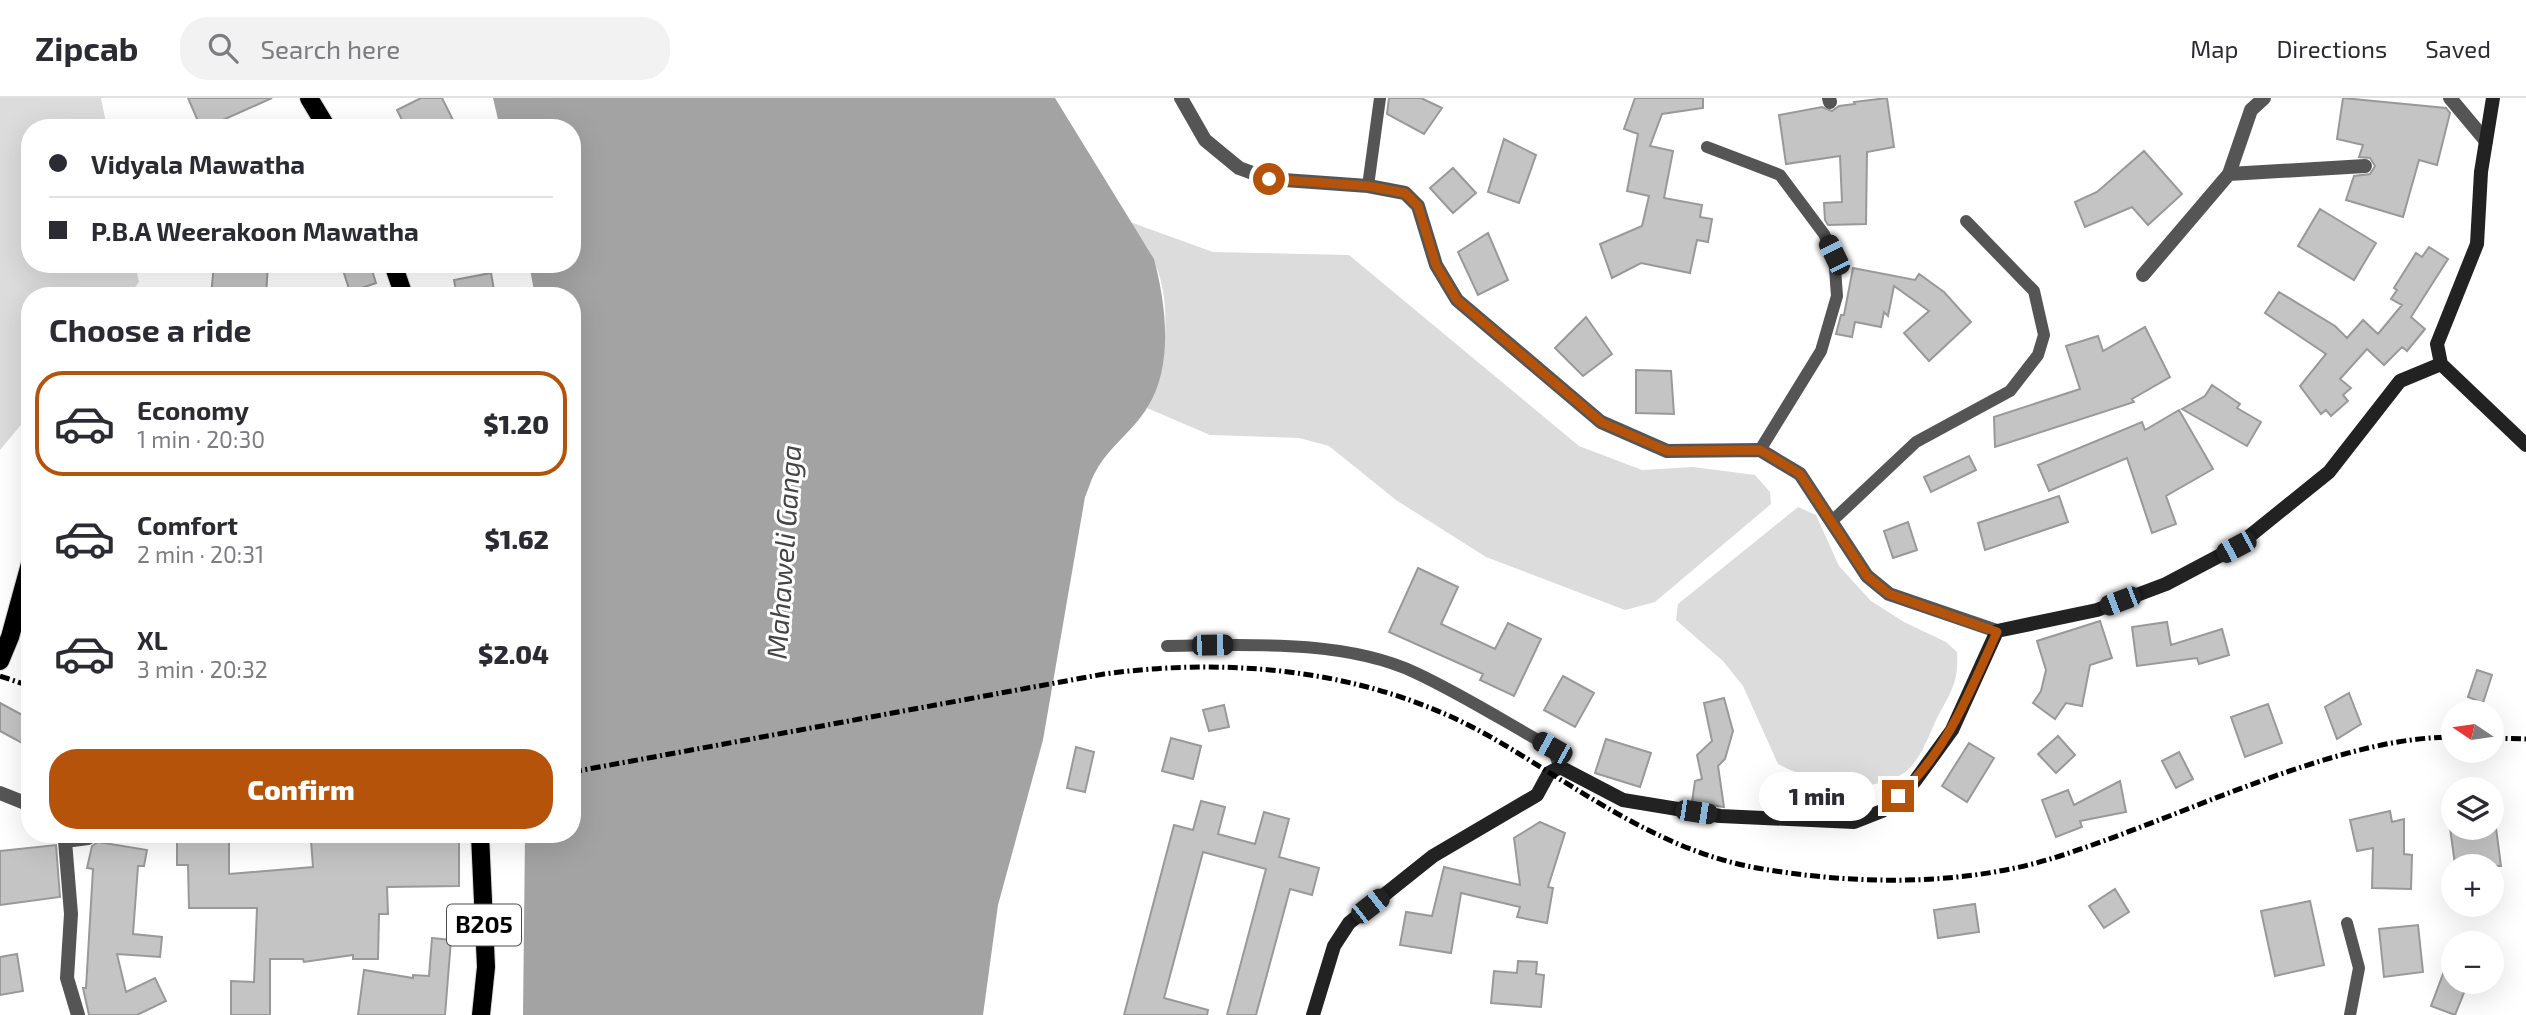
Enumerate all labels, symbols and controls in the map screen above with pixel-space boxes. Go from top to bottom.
search box [180,17,670,80]
text: Zipcab [35,28,138,68]
icon: search [204,29,242,67]
text: Search here [260,33,400,64]
text: Map [2190,34,2238,63]
text: Directions [2276,34,2387,63]
text: Saved [2425,34,2491,63]
text: Vidyala Mawatha [91,148,305,179]
route start [1253,163,1285,195]
text: P.B.A Weerakoon Mawatha [91,215,419,246]
car [1816,232,1853,278]
text: Choose a ride [49,310,252,348]
icon: car [53,392,116,455]
text: Economy [137,394,249,425]
text: $1.20 [483,408,549,439]
text: 1 min · 20:30 [137,425,265,453]
water label: Mahaweli Ganga [759,444,807,660]
icon: car [53,507,116,570]
text: Comfort [137,509,238,540]
text: $1.62 [484,523,549,554]
car [2213,528,2260,566]
text: 2 min · 20:31 [137,540,264,568]
car [2097,584,2144,618]
icon: car [53,622,116,685]
text: XL [137,624,168,655]
car [1191,634,1234,656]
text: $2.04 [478,638,549,669]
text: 3 min · 20:32 [137,655,268,683]
north arrow [2441,700,2504,763]
map controls [2441,700,2504,994]
car [1529,729,1576,767]
button: Confirm [49,749,553,829]
callout: 1 min [1758,772,1874,820]
button: layers [2441,777,2504,840]
route end [1882,780,1914,812]
text: 1 min [1789,782,1845,810]
car [1674,798,1719,826]
button: + [2441,854,2504,917]
car [1347,885,1394,927]
road number: B205 [447,904,521,946]
button: − [2441,931,2504,994]

